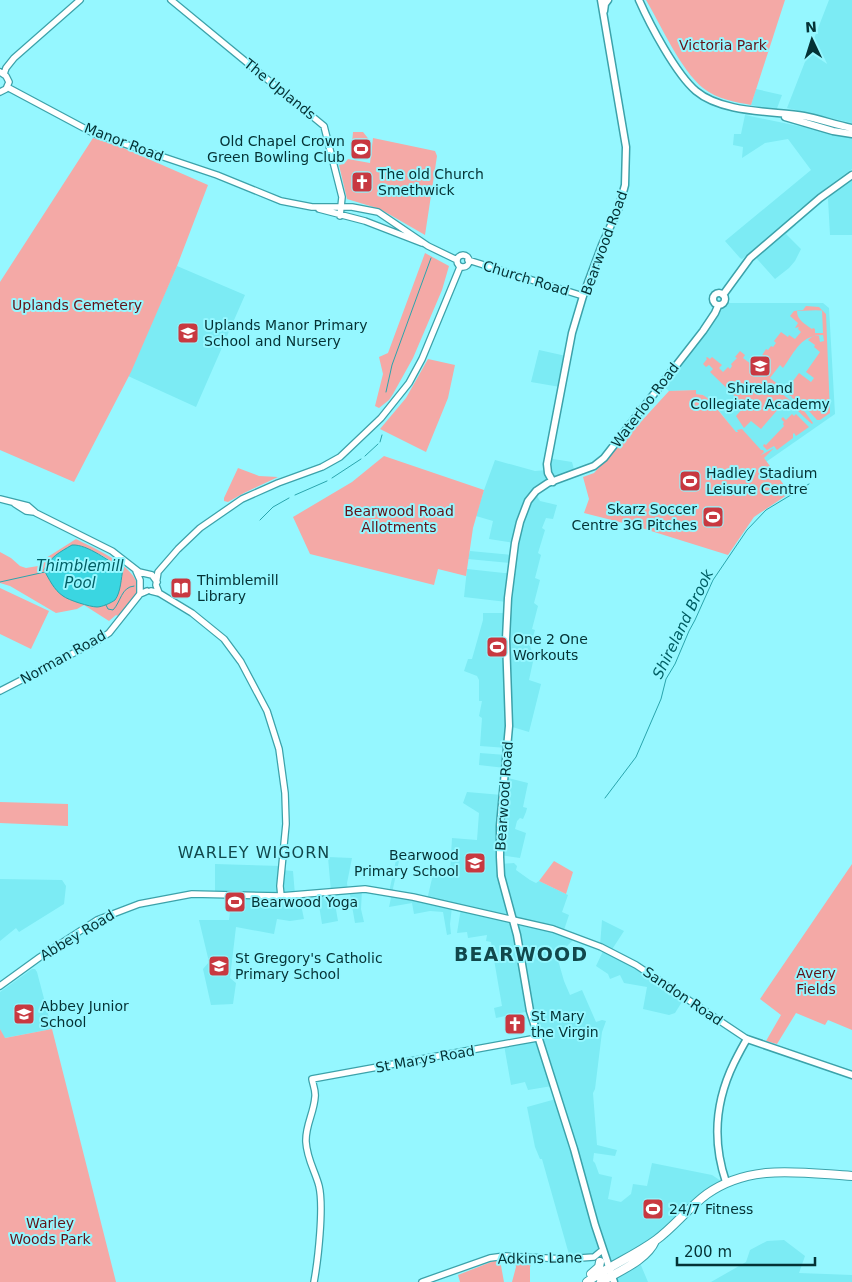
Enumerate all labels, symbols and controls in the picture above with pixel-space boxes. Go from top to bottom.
north arrow [787,15,837,65]
text: N [805,19,817,35]
park label: Victoria Park [679,37,768,53]
street label: The Uplands [240,55,319,123]
street label: Manor Road [82,120,166,164]
place label: Old Chapel Crown Green Bowling Club [207,133,345,165]
sports icon: Old Chapel Crown Green Bowling Club [349,137,373,161]
place label: The old Church Smethwick [377,166,484,198]
church icon: The old Church Smethwick [350,170,374,194]
street label: Bearwood Road [578,189,630,297]
street label: Church Road [481,257,571,299]
park label: Uplands Cemetery [12,297,142,313]
place label: Uplands Manor Primary School and Nursery [204,317,368,349]
school or university icon: Uplands Manor Primary School and Nursery [176,321,200,345]
school or university icon: Shireland Collegiate Academy [748,354,772,378]
street label: Waterloo Road [608,359,682,451]
place label: Shireland Collegiate Academy [690,380,830,412]
place label: Hadley Stadium Leisure Centre [706,465,817,497]
sports icon: Hadley Stadium Leisure Centre [678,469,702,493]
place label: Skarz Soccer Centre 3G Pitches [572,501,697,533]
park label: Bearwood Road Allotments [344,503,454,535]
sports icon: Skarz Soccer Centre 3G Pitches [701,505,725,529]
water label: Thimblemill Pool [36,557,125,592]
water label: Shireland Brook [649,565,718,682]
place label: Thimblemill Library [196,572,279,604]
library icon: Thimblemill Library [169,576,193,600]
street label: Norman Road [17,627,109,687]
place label: One 2 One Workouts [513,631,588,663]
sports icon: One 2 One Workouts [485,635,509,659]
street label: Bearwood Road [492,741,516,851]
district label: WARLEY WIGORN [178,843,330,862]
place label: Bearwood Primary School [354,847,459,879]
school or university icon: Bearwood Primary School [463,851,487,875]
sports icon: Bearwood Yoga [223,890,247,914]
place label: Bearwood Yoga [251,894,358,910]
street label: Abbey Road [37,907,117,963]
district label: BEARWOOD [454,943,588,965]
place label: St Gregory's Catholic Primary School [235,950,383,982]
school or university icon: St Gregory's Catholic Primary School [207,954,231,978]
street label: Sandon Road [640,964,726,1028]
park label: Avery Fields [796,965,836,997]
place label: Abbey Junior School [40,998,129,1030]
school or university icon: Abbey Junior School [12,1002,36,1026]
place label: St Mary the Virgin [531,1008,599,1040]
church icon: St Mary the Virgin [503,1012,527,1036]
street label: St Marys Road [374,1042,476,1076]
sports icon: 24/7 Fitness [641,1197,665,1221]
place label: 24/7 Fitness [669,1201,753,1217]
park label: Warley Woods Park [9,1215,91,1247]
scale bar [677,1234,814,1266]
text: 200 m [684,1243,732,1261]
street label: Adkins Lane [498,1249,582,1267]

